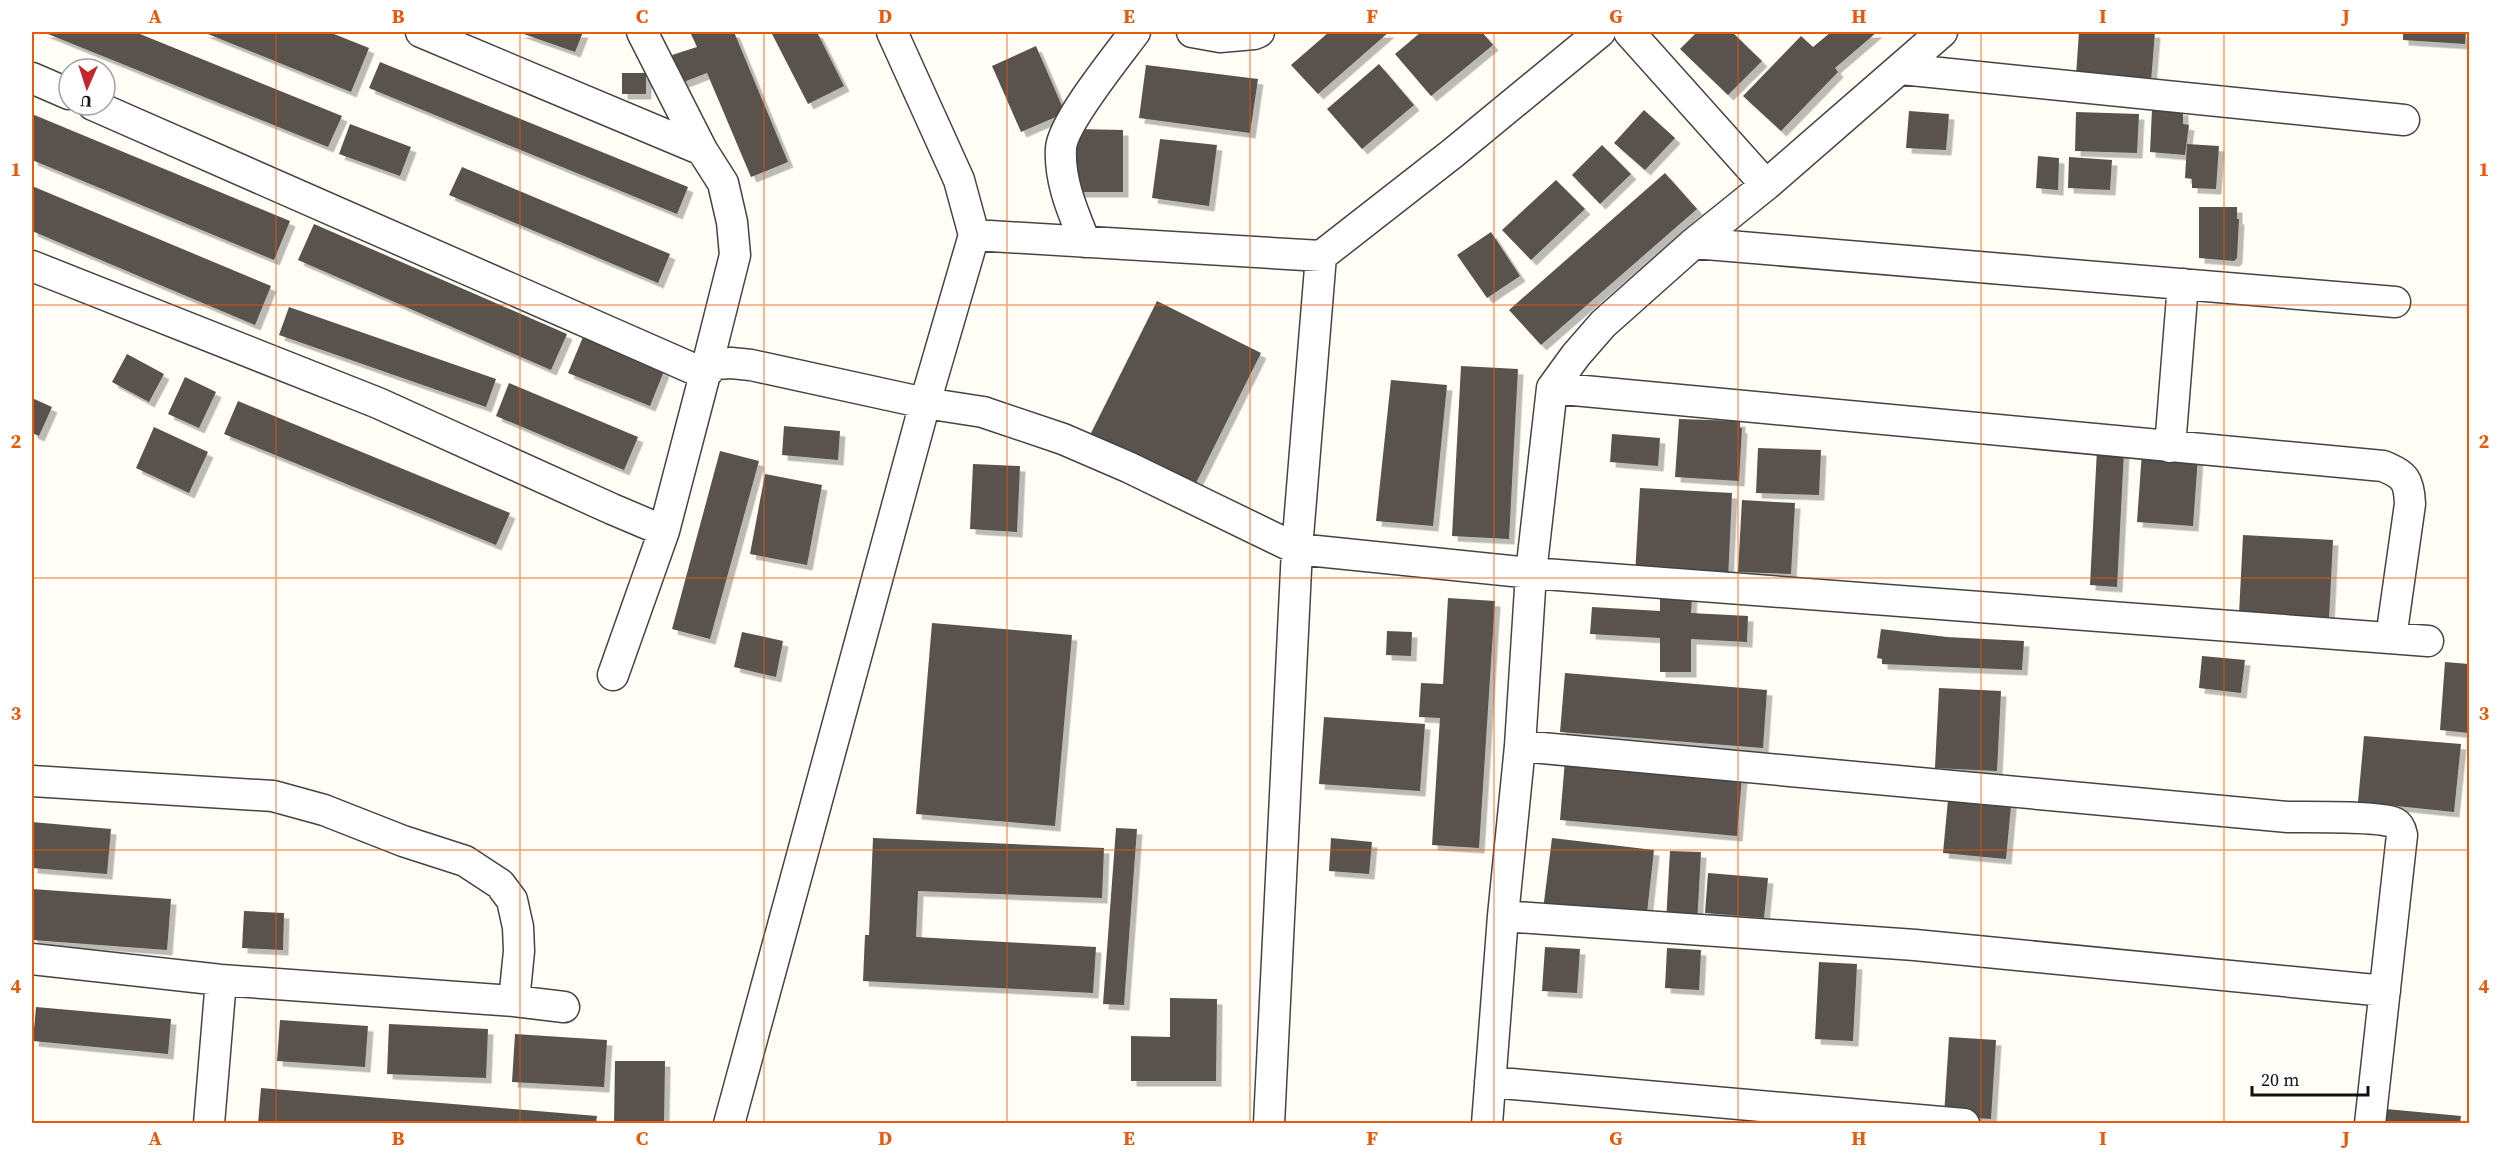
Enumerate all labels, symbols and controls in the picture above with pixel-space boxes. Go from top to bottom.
text: A [148,2,162,30]
text: B [391,2,405,30]
text: C [636,2,648,30]
text: D [878,2,892,30]
text: E [1123,2,1135,30]
text: F [1366,2,1378,30]
text: G [1609,2,1623,30]
text: H [1851,2,1867,30]
text: I [2099,2,2107,30]
text: J [2340,2,2350,30]
north arrow [57,57,117,117]
text: U [79,91,93,113]
text: 1 [11,155,21,183]
text: 1 [2479,155,2489,183]
text: 2 [11,427,22,455]
text: 2 [2479,427,2490,455]
text: 3 [11,699,22,727]
text: 3 [2479,699,2490,727]
text: 4 [11,972,22,1000]
text: 4 [2479,972,2490,1000]
scale bar [2252,1059,2368,1097]
text: 20 m [2261,1067,2299,1092]
text: A [148,1124,162,1152]
text: B [391,1124,405,1152]
text: C [636,1124,648,1152]
text: D [878,1124,892,1152]
text: E [1123,1124,1135,1152]
text: F [1366,1124,1378,1152]
text: G [1609,1124,1623,1152]
text: H [1851,1124,1867,1152]
text: I [2099,1124,2107,1152]
text: J [2340,1124,2350,1152]

